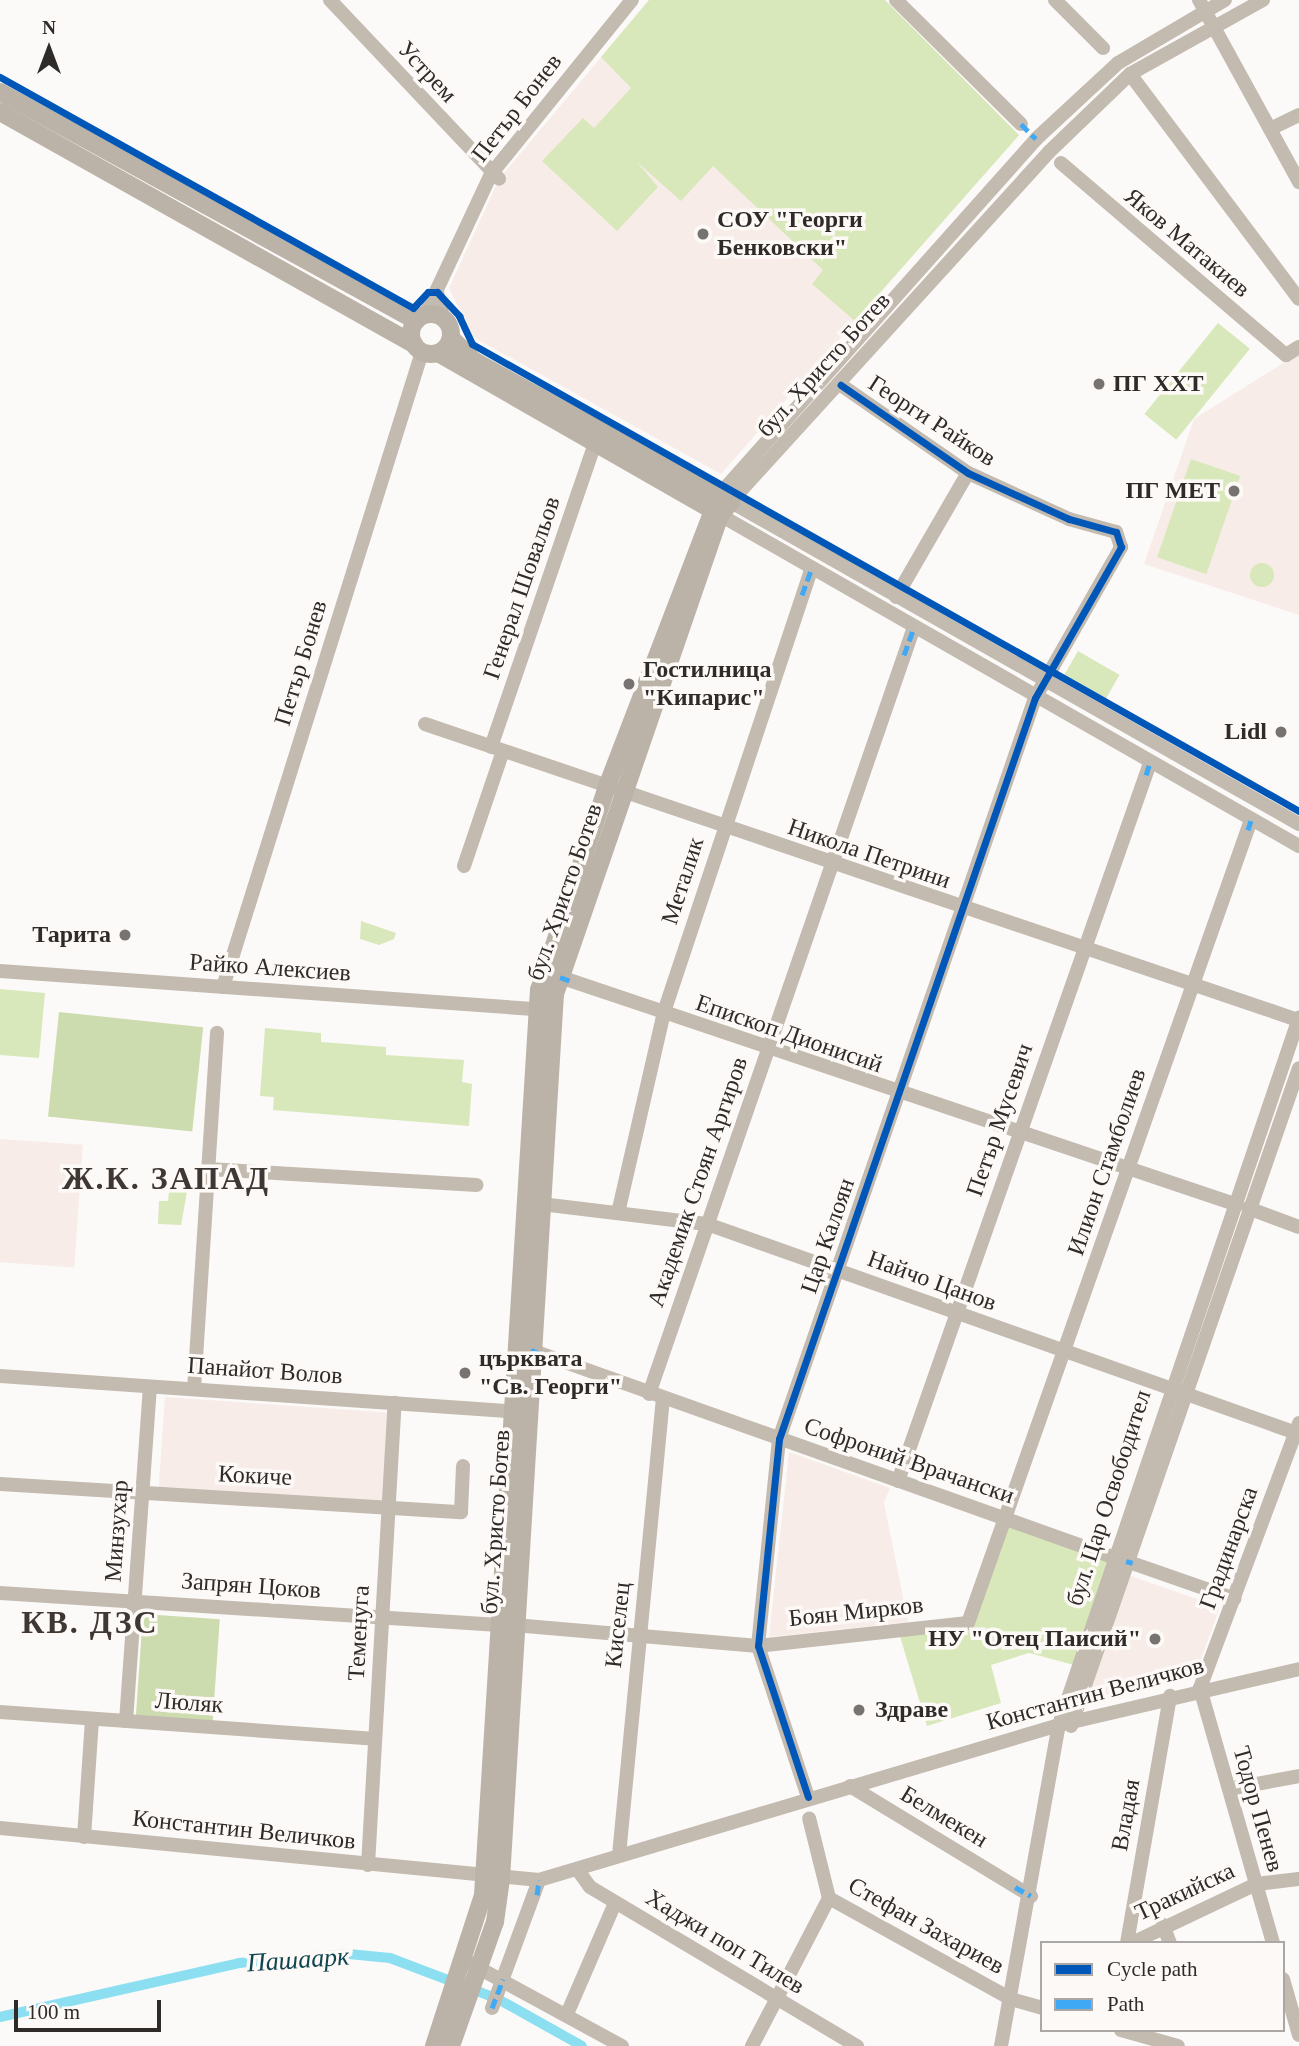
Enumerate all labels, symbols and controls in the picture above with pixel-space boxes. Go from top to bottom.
north arrow [14,14,84,84]
text: N [42,17,56,38]
street label: Устрем [391,35,463,109]
street label: Петър Бонев [466,48,568,168]
street label: Яков Матакиев [1118,182,1256,304]
place label: СОУ "Георги Бенковски" [717,206,863,262]
marker: СОУ "Георги Бенковски" [695,226,711,242]
street label: бул. Христо Ботев [751,287,897,443]
street label: Георги Райков [863,369,1001,473]
place label: ПГ ХХТ [1113,370,1204,398]
marker: ПГ ХХТ [1091,376,1107,392]
place label: ПГ МЕТ [1125,477,1220,505]
marker: ПГ МЕТ [1226,483,1242,499]
street label: Генерал Шовальов [477,493,567,683]
street label: Петър Бонев [268,597,334,729]
place label: Гостилница "Кипарис" [643,656,771,712]
marker: Гостилница "Кипарис" [621,676,637,692]
place label: Lidl [1224,718,1267,746]
marker: Lidl [1273,724,1289,740]
street label: бул. Христо Ботев [521,800,609,984]
street label: Никола Петрини [784,813,954,895]
street label: Металик [655,834,711,928]
place label: Тарита [32,921,111,949]
marker: Тарита [117,927,133,943]
street label: Райко Алексиев [188,948,352,988]
street label: Епископ Дионисий [692,989,886,1079]
street label: Петър Мусевич [960,1040,1040,1200]
street label: Академик Стоян Аргиров [642,1053,754,1311]
street label: Илион Стамболиев [1061,1065,1153,1259]
district label: Ж.К. ЗАПАД [63,1159,269,1197]
street label: Цар Калоян [795,1175,861,1297]
street label: Найчо Цанов [864,1244,1000,1318]
place label: църквата "Св. Георги" [479,1345,622,1401]
street label: Панайот Волов [186,1351,344,1391]
marker: църквата "Св. Георги" [457,1365,473,1381]
street label: бул. Цар Освободител [1061,1387,1157,1609]
street label: Софроний Врачански [800,1411,1018,1511]
street label: бул. Христо Ботев [475,1429,517,1615]
street label: Кокиче [217,1460,293,1492]
street label: Минзухар [99,1479,135,1583]
street label: Градинарска [1194,1483,1264,1613]
street label: Запрян Цоков [180,1567,322,1605]
street label: Киселец [599,1581,637,1669]
street label: Теменуга [342,1585,376,1681]
street label: Боян Мирков [787,1591,925,1633]
district label: КВ. ДЗС [22,1603,158,1641]
place label: НУ "Отец Паисий" [928,1625,1141,1653]
marker: НУ "Отец Паисий" [1147,1631,1163,1647]
street label: Константин Величков [983,1651,1207,1737]
street label: Люляк [154,1686,224,1720]
place label: Здраве [875,1696,948,1724]
marker: Здраве [849,1700,869,1720]
street label: Тодор Пенев [1226,1743,1290,1875]
street label: Владая [1106,1777,1146,1853]
street label: Белмекен [895,1780,993,1854]
street label: Константин Величков [131,1804,357,1856]
street label: Тракийска [1131,1856,1239,1928]
street label: Стефан Захариев [843,1871,1009,1981]
street label: Хаджи поп Тилев [640,1883,810,2001]
water label: Пашаарк [246,1941,350,1979]
legend [1040,1941,1285,2032]
text: Cycle path [1107,1957,1197,1981]
scale bar [18,1986,164,2030]
text: Path [1107,1992,1144,2016]
text: 100 m [27,2000,80,2024]

